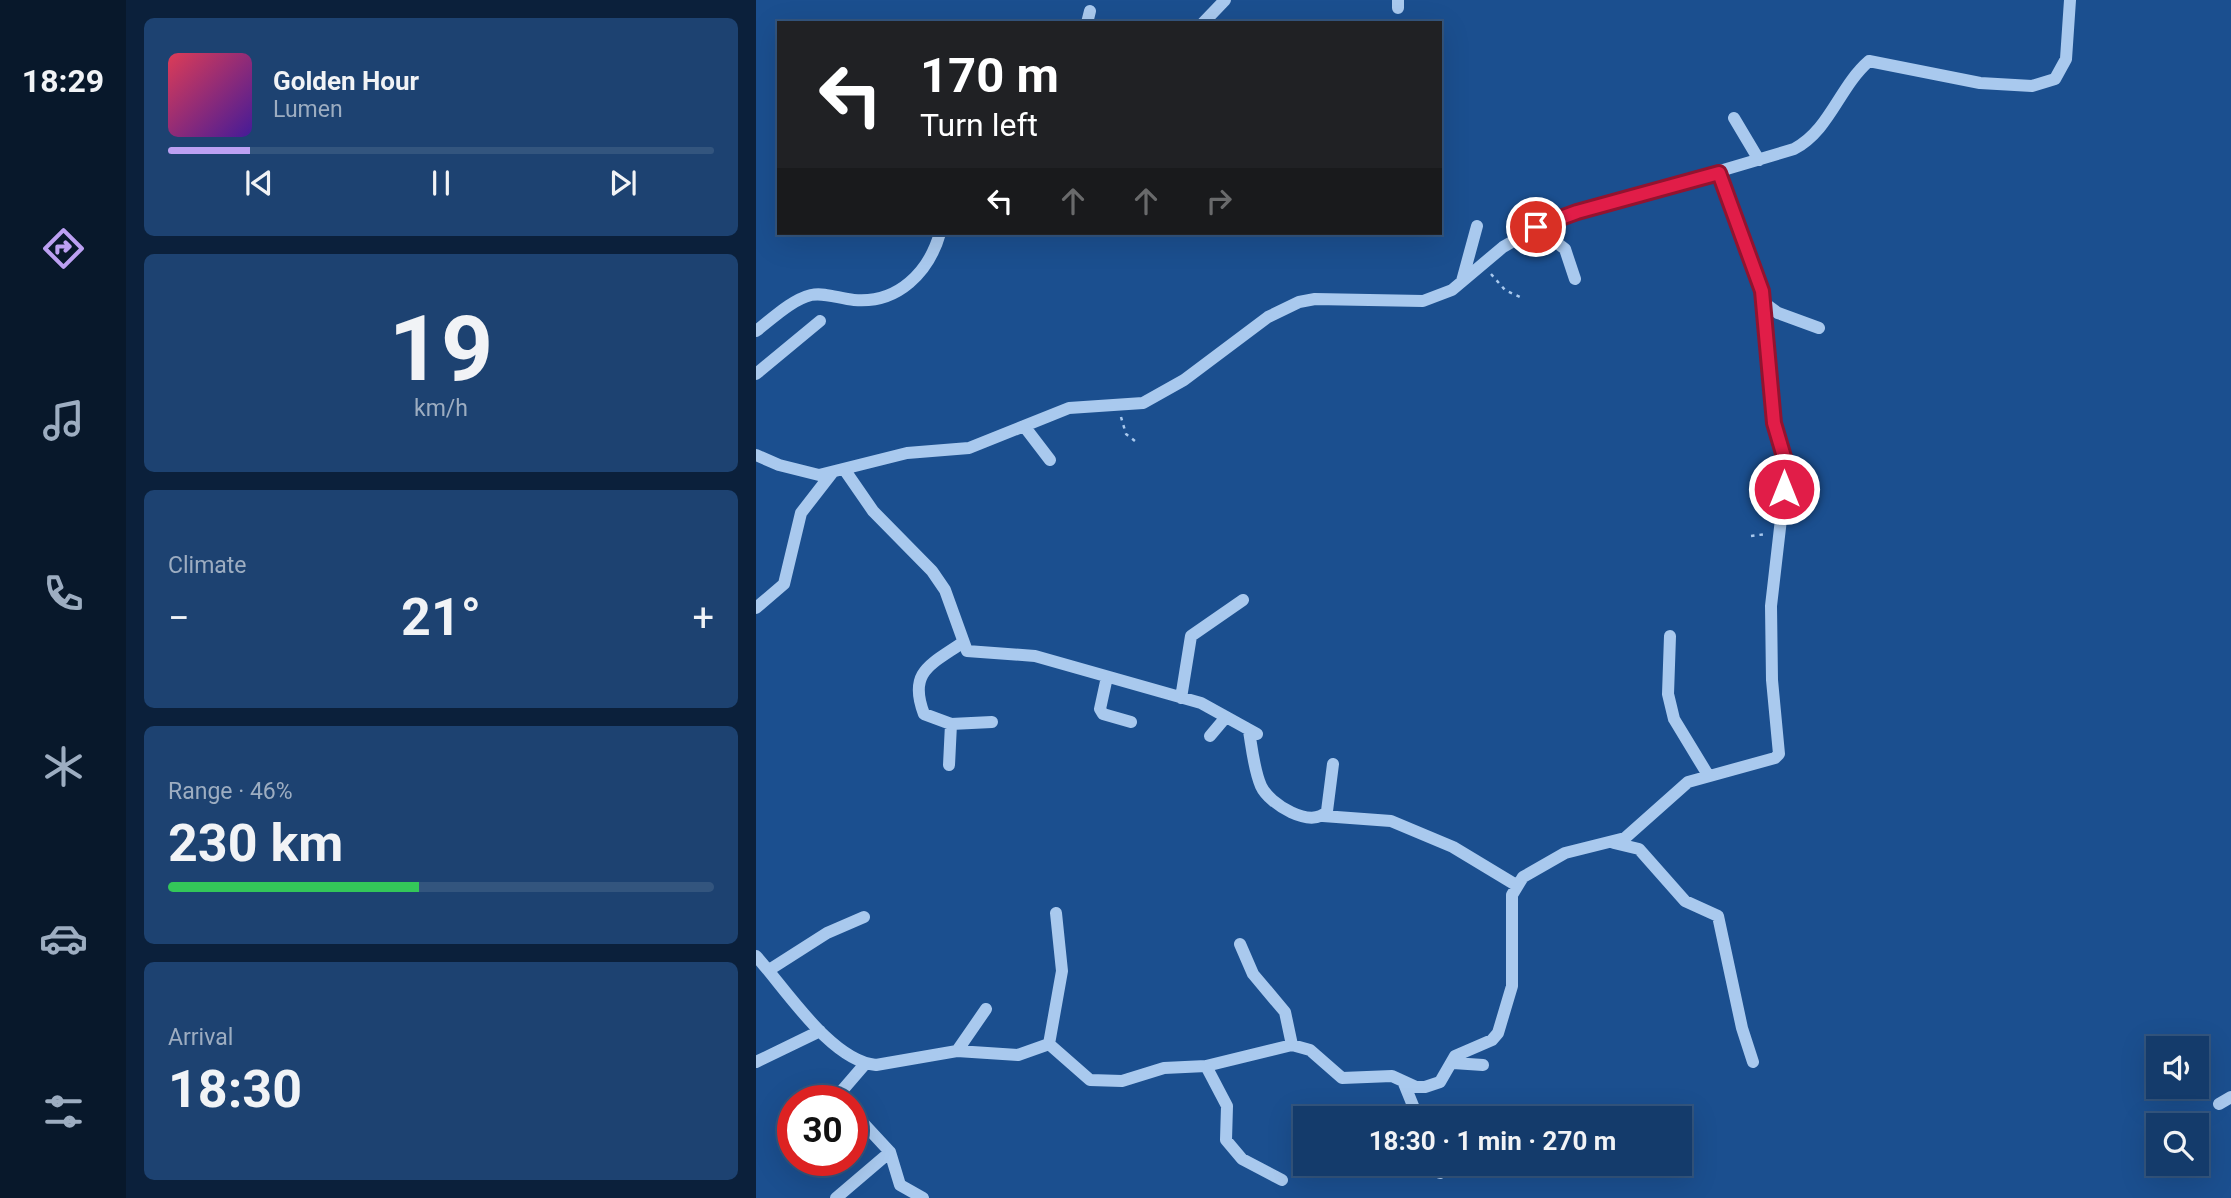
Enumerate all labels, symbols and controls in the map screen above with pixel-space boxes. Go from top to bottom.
text: 170 m [920,47,1059,104]
icon: left [805,49,896,140]
text: 18:29 [22,62,104,100]
text: Golden Hour [273,66,419,96]
text: Lumen [273,96,343,123]
text: Turn left [920,106,1038,144]
icon: previous [240,164,278,202]
icon: pause [422,164,460,202]
icon: next [604,164,642,202]
icon: left [981,182,1019,220]
icon: ahead [1054,182,1092,220]
icon: ahead [1127,182,1165,220]
icon: right [1200,182,1238,220]
pin [1506,197,1566,257]
icon: arrive [1517,208,1555,246]
icon: directions [39,224,88,273]
text: 19 [389,296,493,402]
text: km/h [414,395,468,422]
icon: music [39,396,88,445]
position arrow [1747,452,1821,526]
text: Climate [168,552,247,579]
icon: phone [39,569,88,618]
text: 21° [401,587,481,648]
text: − [168,596,190,640]
text: + [692,596,714,640]
icon: climate [39,742,88,791]
text: Range · 46% [168,778,293,805]
text: 230 km [168,813,343,874]
icon: car [39,914,88,963]
text: Arrival [168,1024,233,1051]
map controls [2146,1036,2209,1176]
button: sound [2146,1036,2209,1099]
text: 18:30 [168,1059,302,1120]
speed limit sign: 30 [777,1085,868,1176]
icon: filters [39,1087,88,1136]
button: search [2146,1113,2209,1176]
text: 18:30 · 1 min · 270 m [1369,1126,1616,1156]

